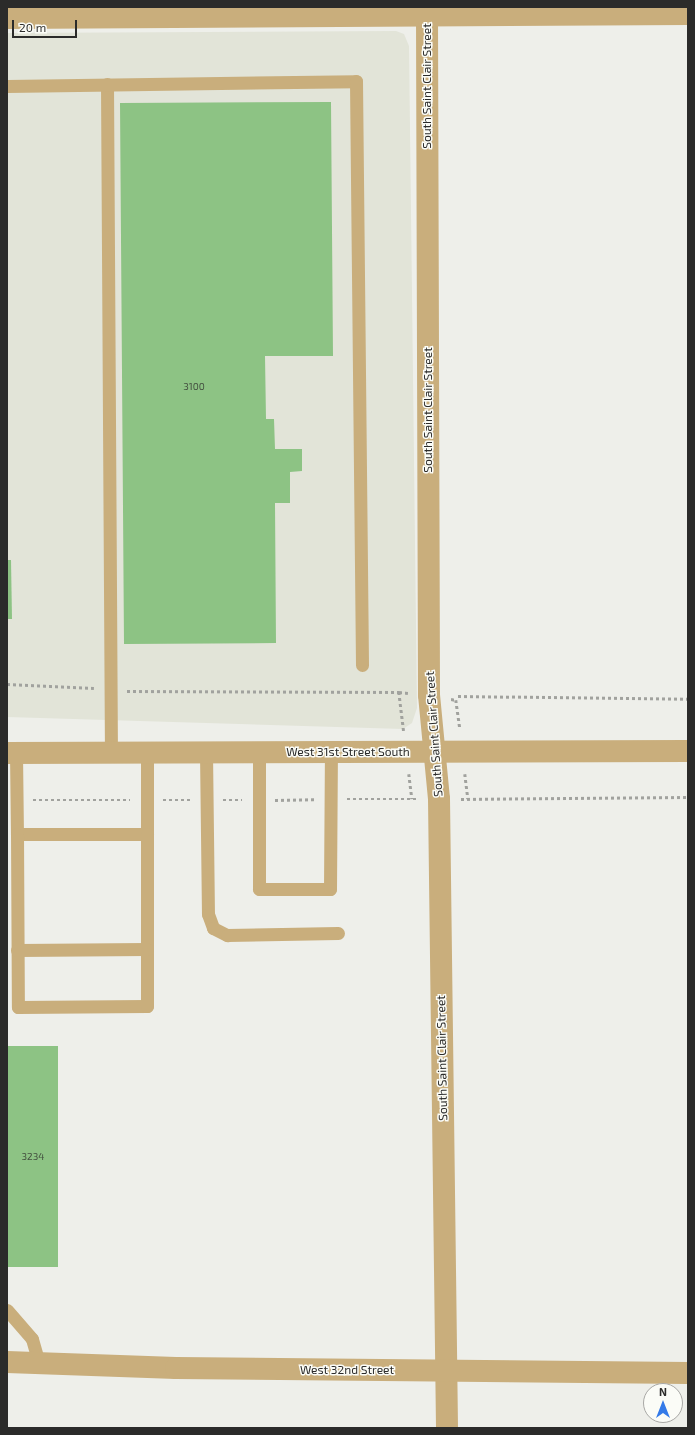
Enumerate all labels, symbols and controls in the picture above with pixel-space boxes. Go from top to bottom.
scale bar [14,12,79,38]
text: 20 m [19,20,46,34]
street label: South Saint Clair Street [420,23,434,149]
street label: South Saint Clair Street [421,347,435,473]
house number: 3100 [183,381,205,393]
street label: South Saint Clair Street [422,671,446,797]
street label: West 31st Street South [286,745,410,759]
street label: South Saint Clair Street [434,995,450,1121]
house number: 3234 [22,1151,44,1163]
street label: West 32nd Street [300,1363,394,1377]
north arrow [643,1383,683,1423]
text: N [659,1385,667,1398]

